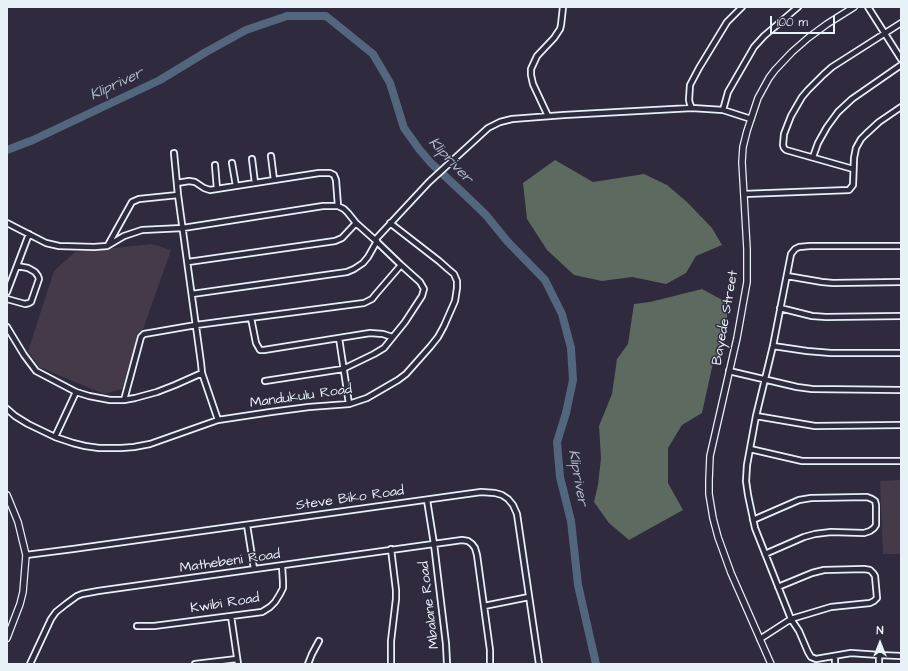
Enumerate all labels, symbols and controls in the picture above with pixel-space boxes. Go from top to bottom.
scale bar [772,8,837,34]
text: 100 m [777,14,808,31]
water label: Klipriver [87,65,147,105]
water label: Klipriver [424,134,476,188]
street label: Bayede Street [709,269,743,367]
street label: Mandukulu Road [249,382,353,412]
water label: Klipriver [563,448,591,508]
street label: Steve Biko Road [295,483,405,515]
street label: Mathebeni Road [179,547,281,577]
street label: Mbalane Road [416,560,444,650]
street label: Kwibi Road [189,590,261,618]
north arrow [860,623,900,663]
text: N [877,623,883,638]

